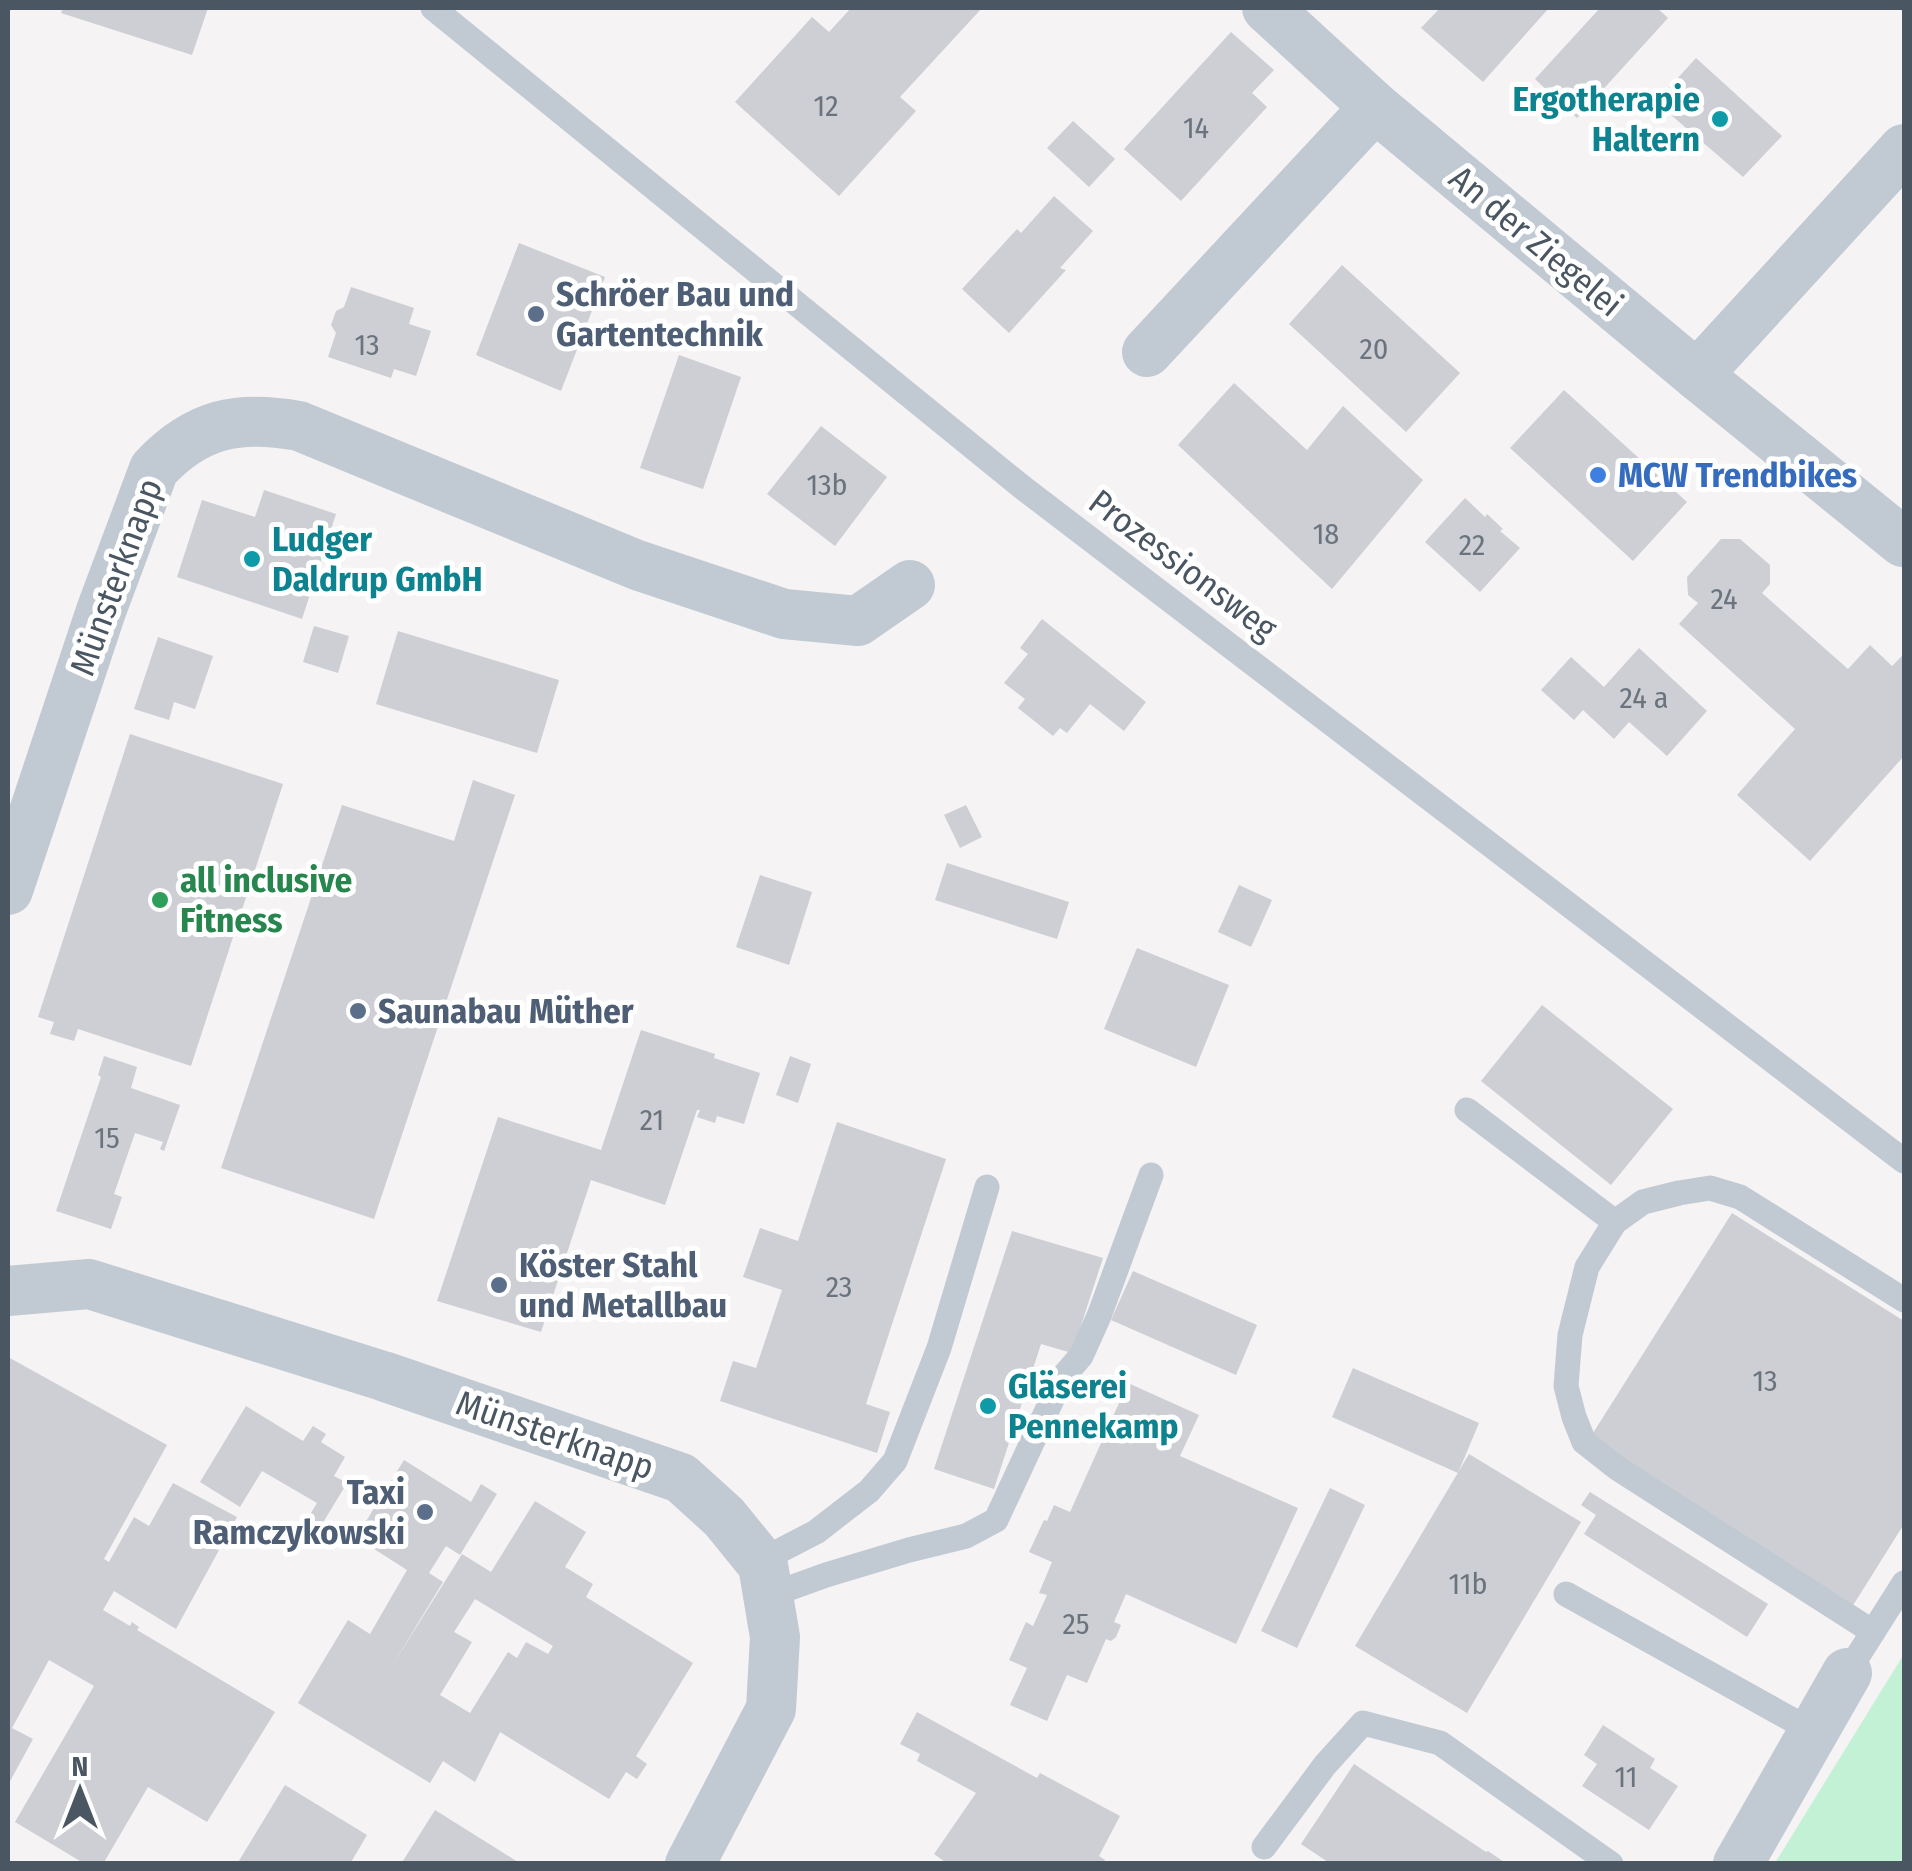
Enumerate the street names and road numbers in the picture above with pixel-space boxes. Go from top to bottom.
street label: An der Ziegelei [1441,157,1631,325]
street label: Münsterknapp [61,473,171,681]
street label: Prozessionsweg [1081,481,1286,650]
street label: Münsterknapp [451,1382,659,1488]

